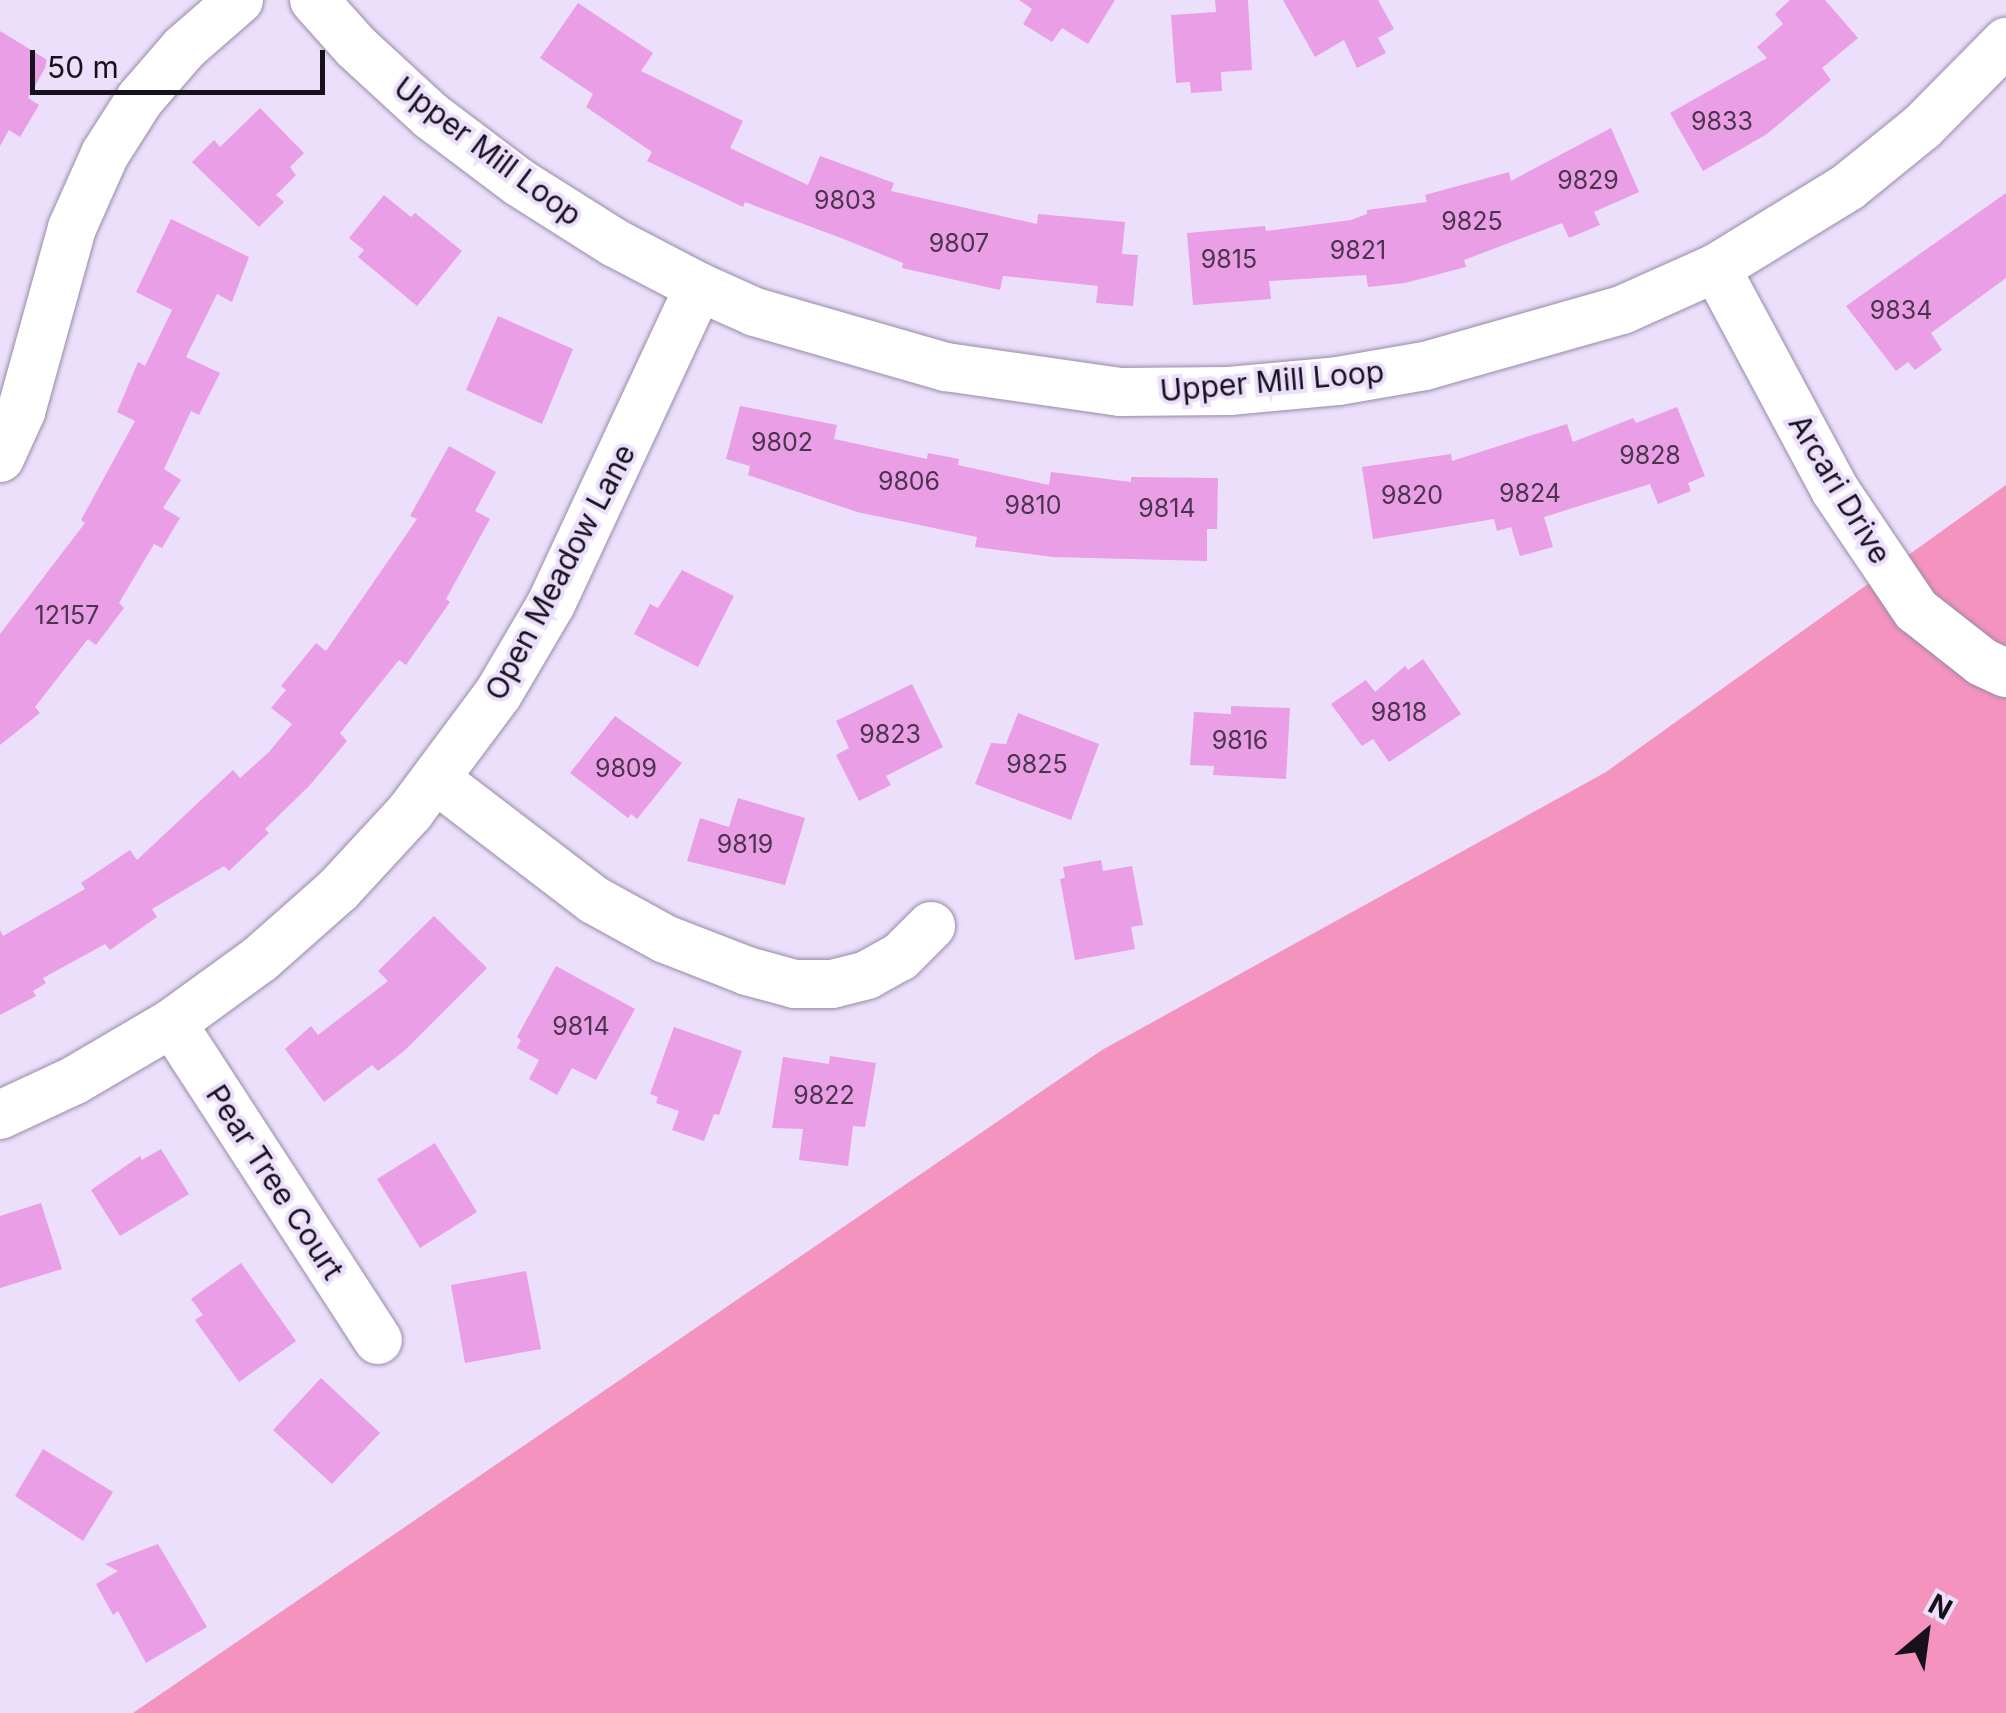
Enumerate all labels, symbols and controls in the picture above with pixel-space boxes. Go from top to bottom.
scale bar [35,30,330,92]
text: 50 m [47,49,119,85]
street label: Upper Mill Loop [387,69,589,233]
house number: 9833 [1691,106,1753,136]
house number: 9829 [1557,165,1619,195]
house number: 9803 [814,185,876,215]
house number: 9825 [1441,206,1503,236]
house number: 9807 [929,228,989,258]
house number: 9821 [1330,235,1386,265]
house number: 9815 [1201,244,1257,274]
house number: 9834 [1870,295,1932,325]
street label: Upper Mill Loop [1158,353,1386,409]
street label: Arcari Drive [1781,408,1899,570]
house number: 9802 [751,427,813,457]
street label: Open Meadow Lane [477,438,643,706]
house number: 9828 [1619,440,1681,470]
house number: 9806 [878,466,940,496]
house number: 9824 [1499,478,1561,508]
house number: 9820 [1381,480,1443,510]
house number: 9810 [1005,490,1061,520]
house number: 9814 [1138,493,1196,523]
house number: 12157 [35,600,99,630]
house number: 9818 [1371,697,1427,727]
house number: 9823 [859,719,921,749]
house number: 9816 [1212,725,1268,755]
house number: 9825 [1006,749,1068,779]
house number: 9809 [595,753,657,783]
house number: 9819 [717,829,773,859]
house number: 9814 [552,1011,610,1041]
street label: Pear Tree Court [199,1078,351,1286]
house number: 9822 [793,1080,855,1110]
north arrow [1876,1583,1976,1683]
text: N [1923,1587,1958,1627]

